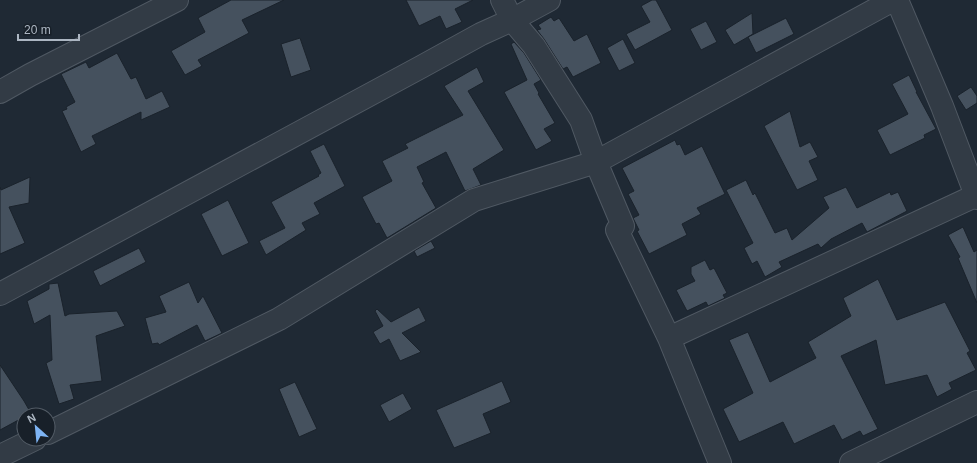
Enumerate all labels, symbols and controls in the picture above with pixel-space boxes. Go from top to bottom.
scale bar [18,16,79,42]
text: 20 m [24,23,51,37]
north arrow [16,407,56,447]
text: N [25,411,38,425]

